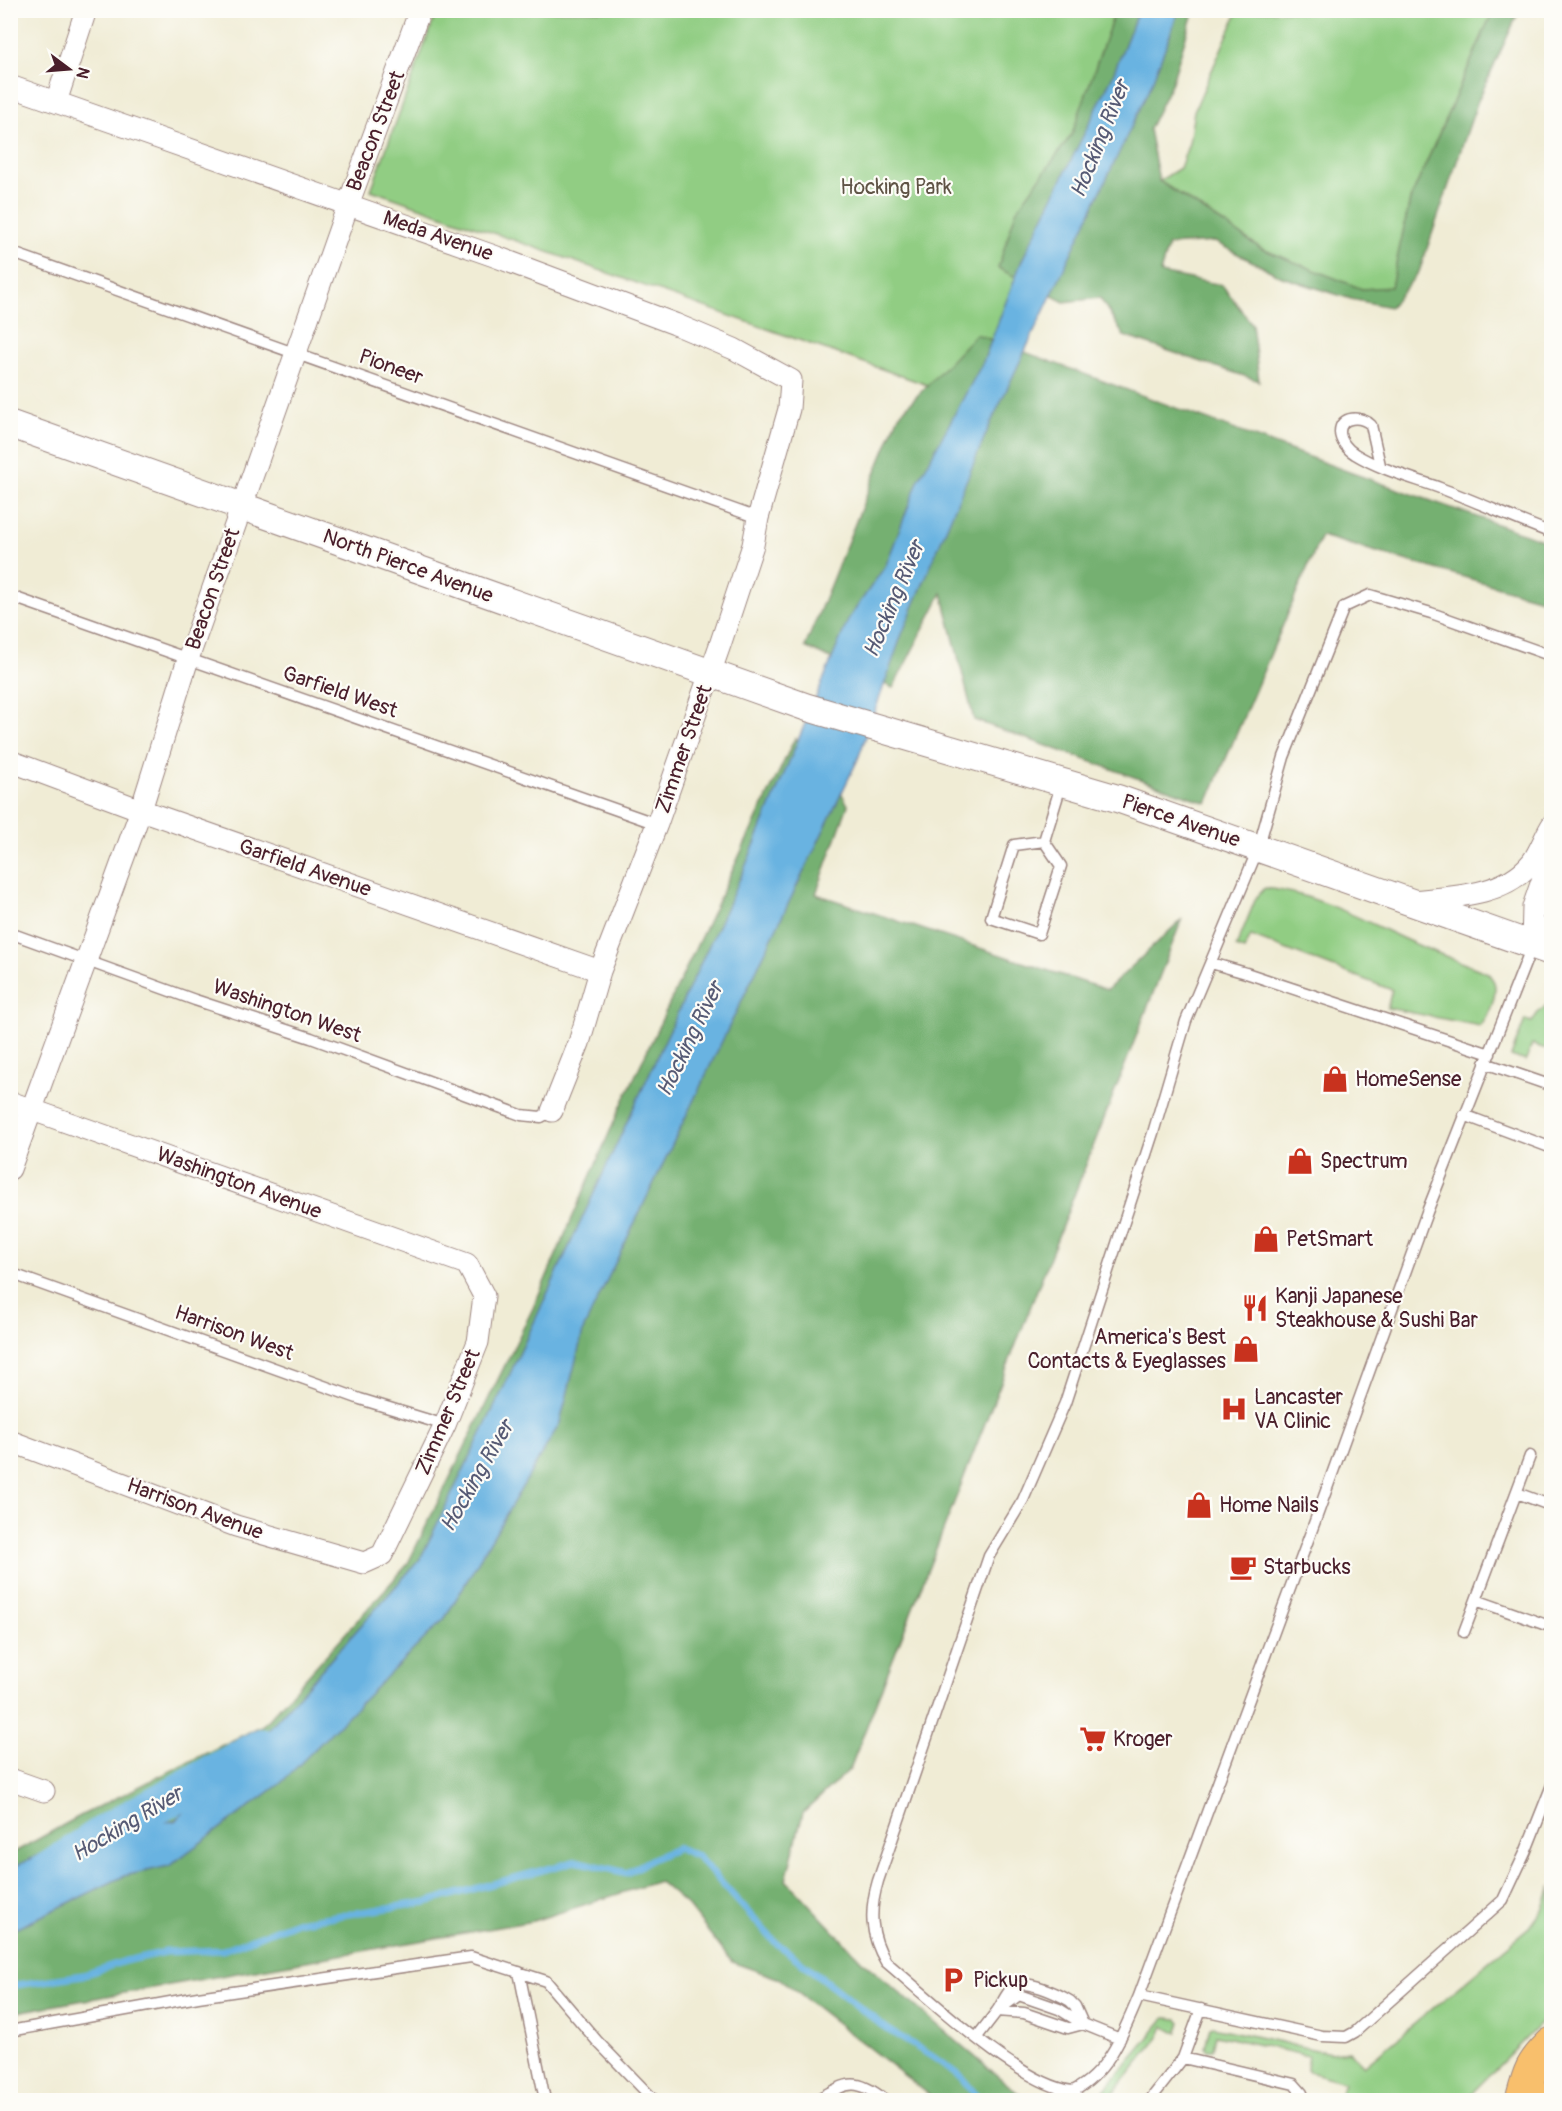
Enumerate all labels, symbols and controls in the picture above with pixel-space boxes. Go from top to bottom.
north arrow [39,39,99,99]
text: N [71,65,94,81]
street label: Beacon Street [341,66,412,195]
water label: Hocking River [1064,73,1137,202]
park label: Hocking Park [840,174,952,201]
street label: Meda Avenue [379,205,497,268]
street label: Pioneer [355,343,427,391]
street label: North Pierce Avenue [319,523,497,610]
street label: Beacon Street [180,524,247,654]
water label: Hocking River [857,534,932,662]
street label: Garfield West [279,660,402,724]
street label: Zimmer Street [649,681,719,817]
street label: Pierce Avenue [1118,788,1244,854]
street label: Garfield Avenue [235,833,375,903]
street label: Washington West [209,973,365,1049]
water label: Hocking River [650,974,731,1101]
shop icon: HomeSense [1320,1064,1350,1094]
place label: HomeSense [1355,1066,1462,1093]
street label: Washington Avenue [153,1141,326,1226]
shop icon: Spectrum [1285,1146,1315,1176]
place label: Spectrum [1320,1148,1408,1175]
shop icon: PetSmart [1251,1224,1281,1254]
place label: PetSmart [1286,1226,1374,1253]
place label: Kanji Japanese Steakhouse & Sushi Bar [1275,1283,1478,1334]
restaurant icon: Kanji Japanese Steakhouse & Sushi Bar [1240,1293,1270,1323]
street label: Harrison West [171,1299,298,1367]
place label: America's Best Contacts & Eyeglasses [1027,1324,1227,1375]
shop icon: America's Best Contacts & Eyeglasses [1231,1334,1261,1364]
street label: Zimmer Street [409,1344,487,1479]
place label: Lancaster VA Clinic [1254,1384,1344,1435]
hospital icon: Lancaster VA Clinic [1219,1394,1249,1424]
water label: Hocking River [434,1413,522,1537]
street label: Harrison Avenue [123,1472,268,1546]
shop icon: Home Nails [1184,1490,1214,1520]
place label: Home Nails [1219,1492,1319,1519]
cafe icon: Starbucks [1228,1552,1258,1582]
place label: Starbucks [1263,1554,1351,1581]
supermarket icon: Kroger [1078,1724,1108,1754]
place label: Kroger [1113,1726,1173,1753]
water label: Hocking River [67,1778,190,1868]
parking icon: Pickup [938,1965,968,1995]
place label: Pickup [973,1967,1028,1994]

